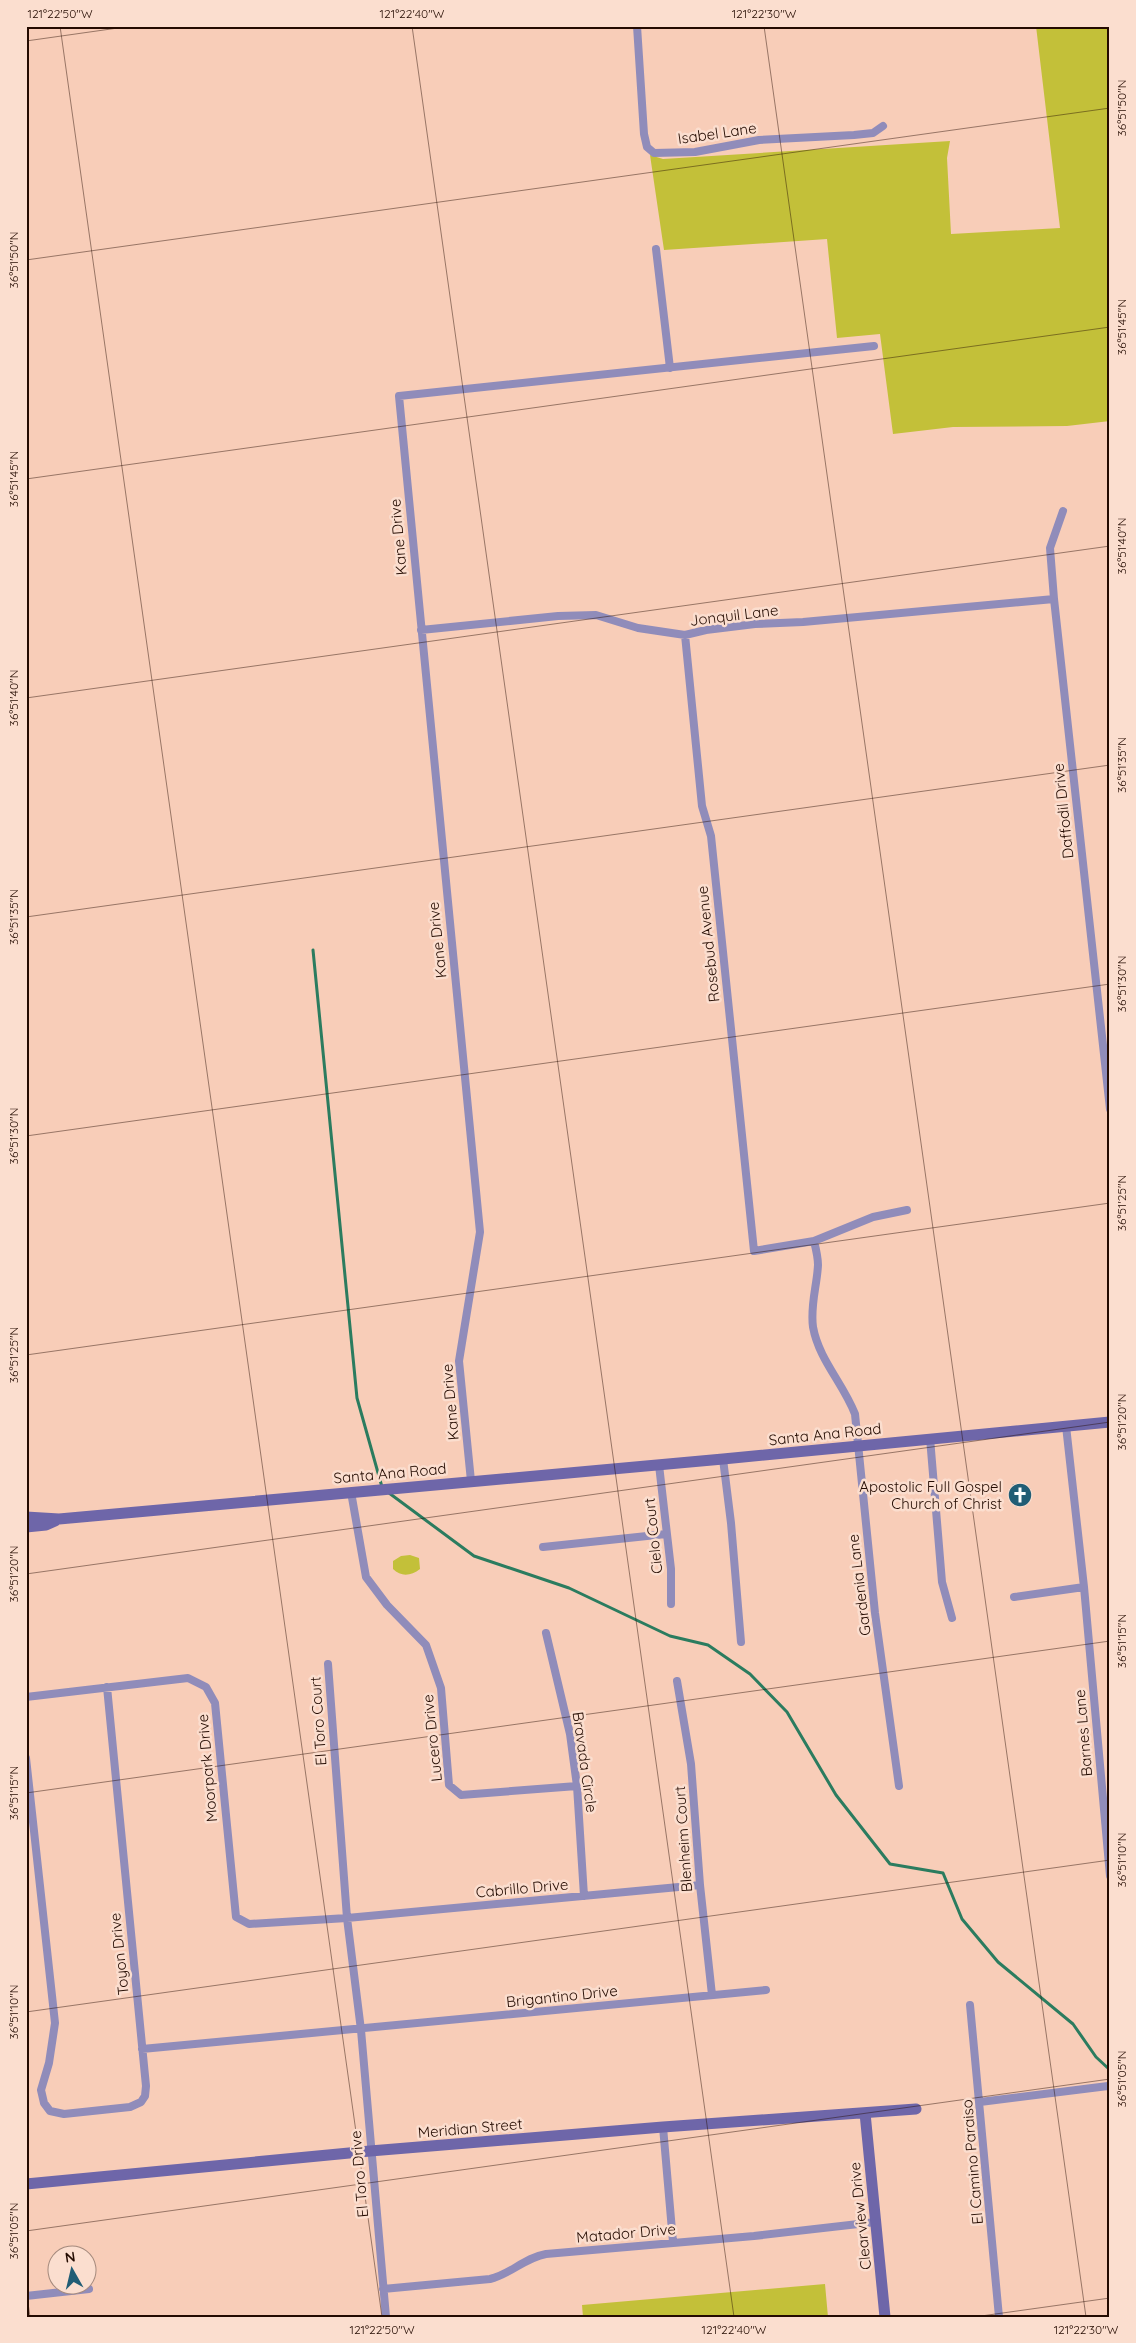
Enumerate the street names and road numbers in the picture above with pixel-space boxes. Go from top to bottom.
street label: Isabel Lane [676,118,758,148]
street label: Kane Drive [385,498,411,576]
street label: Jonquil Lane [689,600,779,630]
street label: Daffodil Drive [1049,762,1077,860]
street label: Rosebud Avenue [692,885,724,1003]
street label: Kane Drive [424,901,450,979]
street label: Kane Drive [437,1363,463,1441]
street label: Santa Ana Road [768,1419,882,1449]
street label: Santa Ana Road [333,1459,447,1487]
street label: Cielo Court [640,1497,666,1575]
street label: Gardenia Lane [843,1533,875,1637]
street label: El Toro Court [305,1676,331,1766]
street label: Barnes Lane [1070,1689,1096,1777]
street label: Lucero Drive [418,1694,446,1782]
street label: Bravada Circle [569,1710,601,1814]
street label: Moorpark Drive [193,1713,221,1823]
street label: Blenheim Court [670,1785,696,1893]
street label: Cabrillo Drive [475,1874,569,1902]
street label: Toyon Drive [105,1912,133,1996]
street label: Brigantino Drive [505,1981,619,2011]
street label: El Camino Paraiso [957,2099,987,2225]
street label: Meridian Street [417,2114,523,2142]
street label: El Toro Drive [346,2130,372,2218]
street label: Clearview Drive [845,2161,875,2271]
street label: Matador Drive [575,2219,677,2247]

